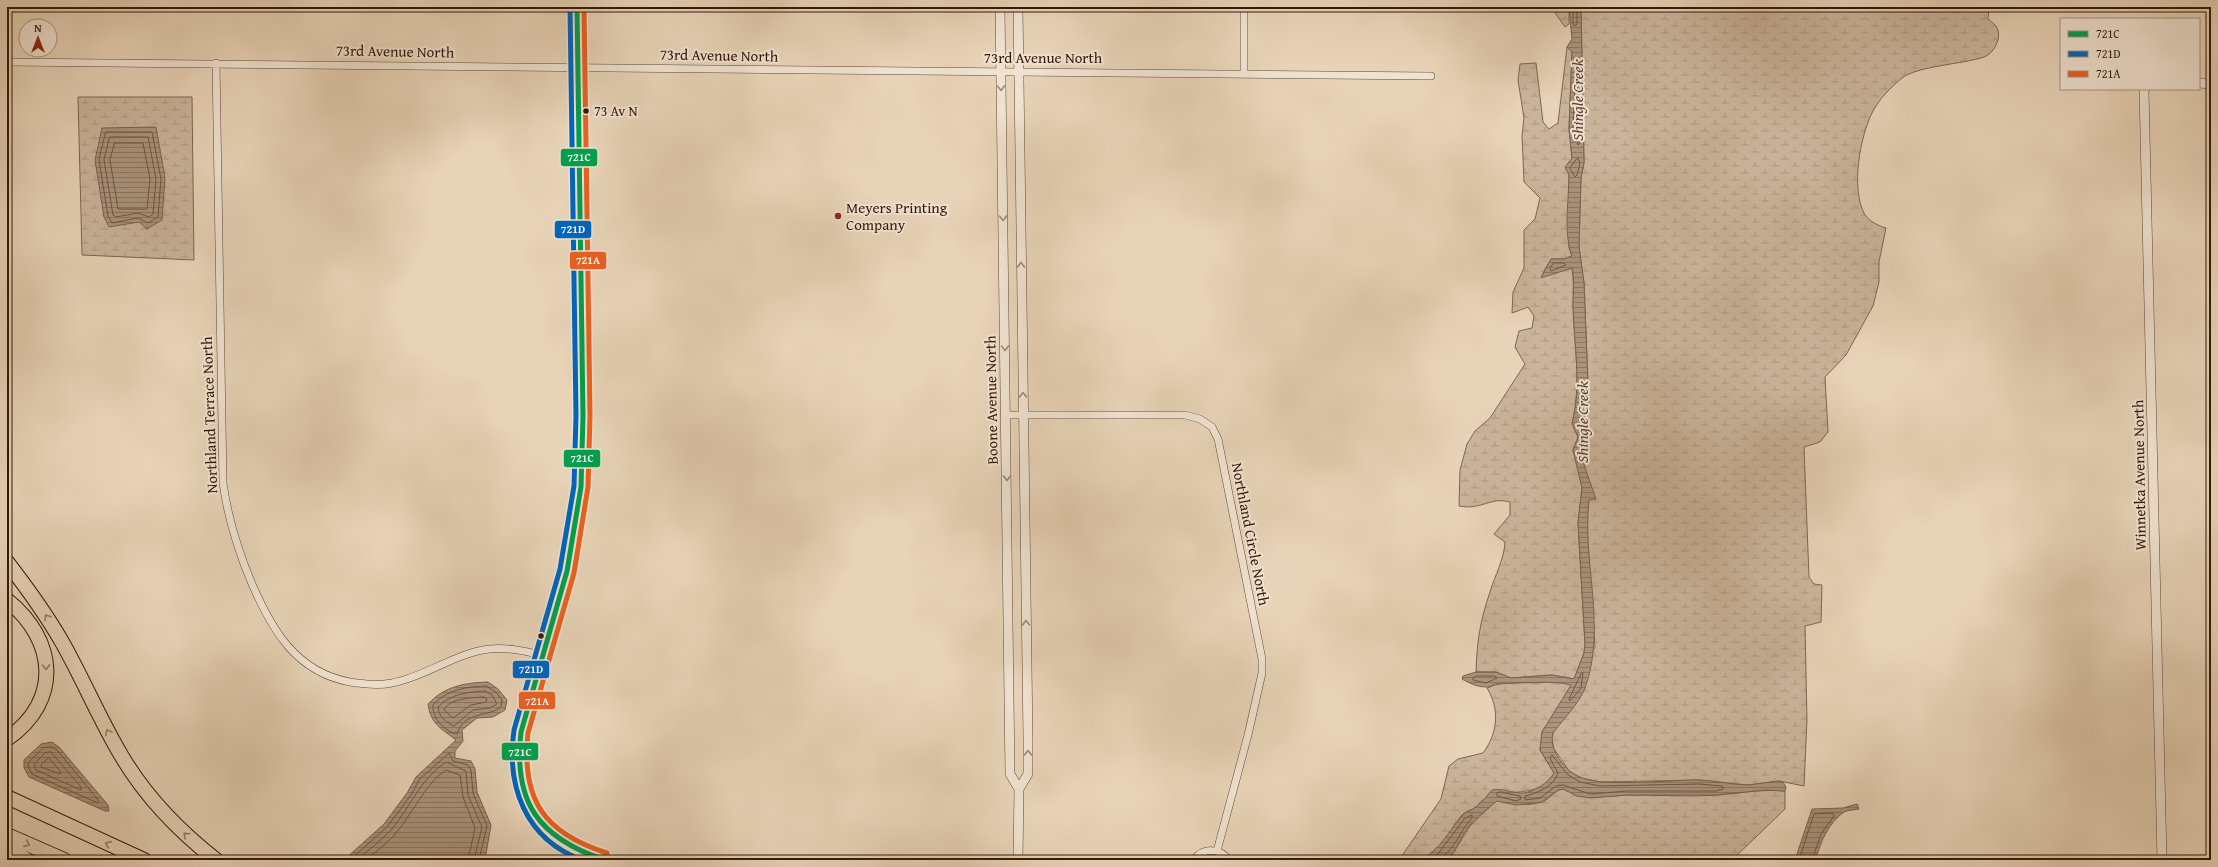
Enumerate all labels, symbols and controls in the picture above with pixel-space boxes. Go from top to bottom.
north arrow [18,18,58,58]
legend [2060,18,2200,90]
text: N [34,20,42,36]
text: 721C [2096,25,2120,42]
street label: 73rd Avenue North [336,39,455,63]
street label: 73rd Avenue North [660,43,779,67]
text: 721D [2096,45,2121,62]
street label: 73rd Avenue North [984,47,1103,68]
water label: Shingle Creek [1565,58,1589,141]
text: 721A [2096,65,2121,82]
one-way arrow [997,85,1005,91]
place label: 73 Av N [594,101,638,121]
marker: 73 Av N [581,106,591,116]
line badge: 721C [560,148,598,167]
text: 721C [567,149,591,165]
place label: Meyers Printing Company [846,197,948,235]
marker: Meyers Printing Company [833,211,843,221]
one-way arrow [999,215,1007,221]
line badge: 721D [554,220,592,239]
text: 721D [561,221,585,237]
line badge: 721A [569,251,607,270]
text: 721A [576,252,600,268]
one-way arrow [1017,262,1025,268]
street label: Boone Avenue North [979,335,1003,465]
street label: Northland Terrace North [196,336,222,494]
one-way arrow [1000,345,1009,351]
water label: Shingle Creek [1570,380,1594,463]
one-way arrow [1019,392,1027,398]
street label: Winnetka Avenue North [2127,399,2151,551]
line badge: 721C [563,449,601,468]
text: 721C [570,450,594,466]
street label: Northland Circle North [1227,461,1275,608]
one-way arrow [1003,475,1011,481]
one-way arrow [44,614,52,621]
one-way arrow [1022,620,1030,626]
unlabelled marker [536,631,546,641]
line badge: 721D [512,660,550,679]
text: 721D [519,661,543,677]
one-way arrow [42,664,50,670]
line badge: 721A [518,691,556,710]
text: 721A [525,693,549,709]
one-way arrow [105,729,113,736]
line badge: 721C [501,742,539,761]
text: 721C [508,744,532,760]
one-way arrow [1024,750,1032,756]
one-way arrow [183,832,191,840]
one-way arrow [23,839,31,847]
one-way arrow [105,840,112,848]

